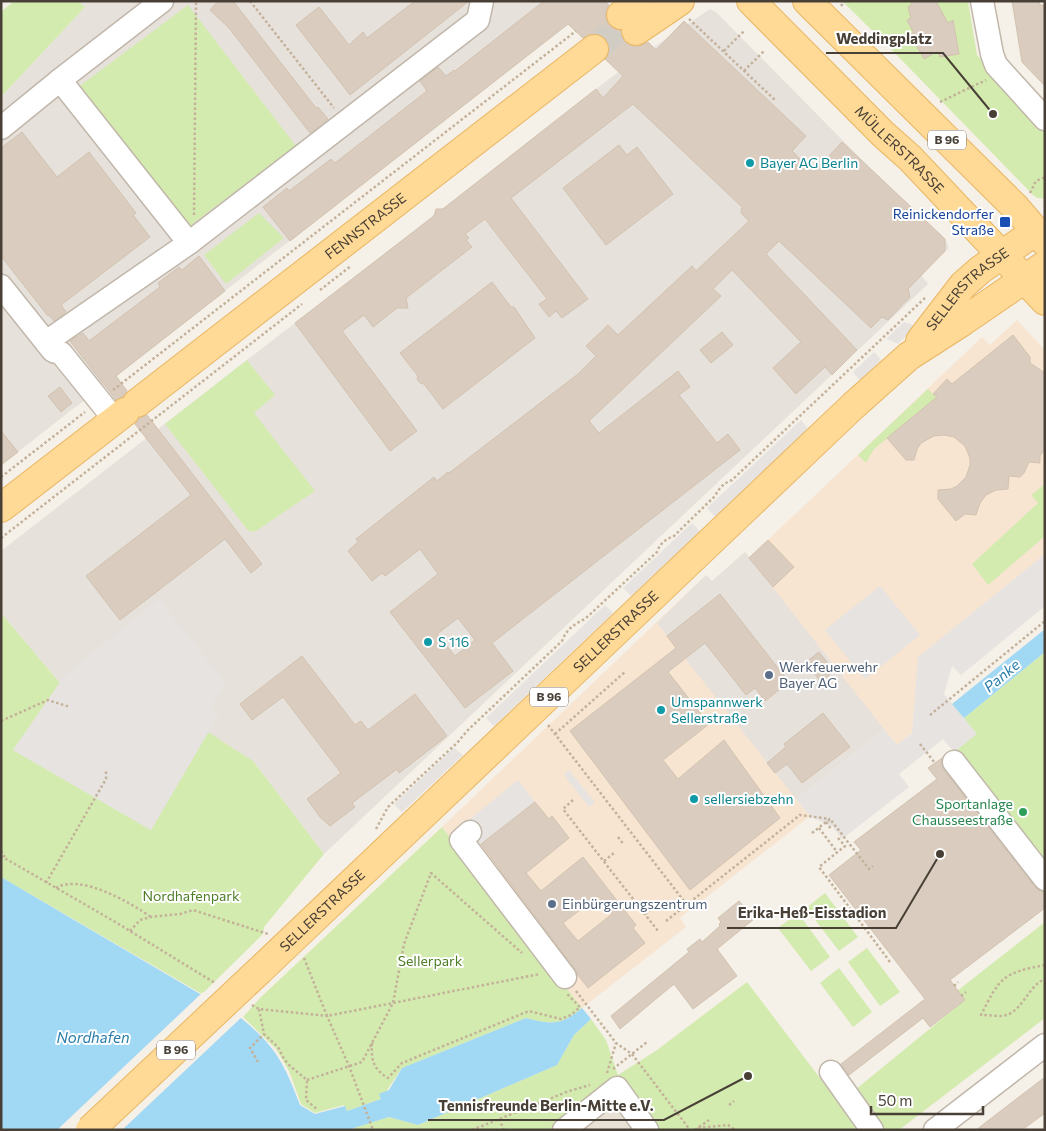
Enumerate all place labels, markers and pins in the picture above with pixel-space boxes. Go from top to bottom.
callout: Weddingplatz [826,23,943,53]
place label: Bayer AG Berlin [760,154,858,171]
marker: Bayer AG Berlin [744,157,756,169]
place label: Reinickendorfer Straße [893,205,994,238]
marker: Reinickendorfer Straße [998,215,1012,229]
place label: S 116 [438,633,469,650]
marker: S 116 [422,636,434,648]
place label: Werkfeuerwehr Bayer AG [779,658,879,691]
marker: Werkfeuerwehr Bayer AG [763,669,775,681]
place label: Umspannwerk Sellerstraße [671,693,763,726]
marker: Umspannwerk Sellerstraße [655,704,667,716]
place label: sellersiebzehn [704,790,794,807]
marker: sellersiebzehn [688,793,700,805]
place label: Sportanlage Chausseestraße [912,795,1013,828]
marker: Sportanlage Chausseestraße [1017,806,1029,818]
place label: Einbürgerungszentrum [562,895,708,912]
marker: Einbürgerungszentrum [546,898,558,910]
callout: Erika-Heß-Eisstadion [727,898,896,928]
callout: Tennisfreunde Berlin-Mitte e.V. [428,1090,664,1120]

